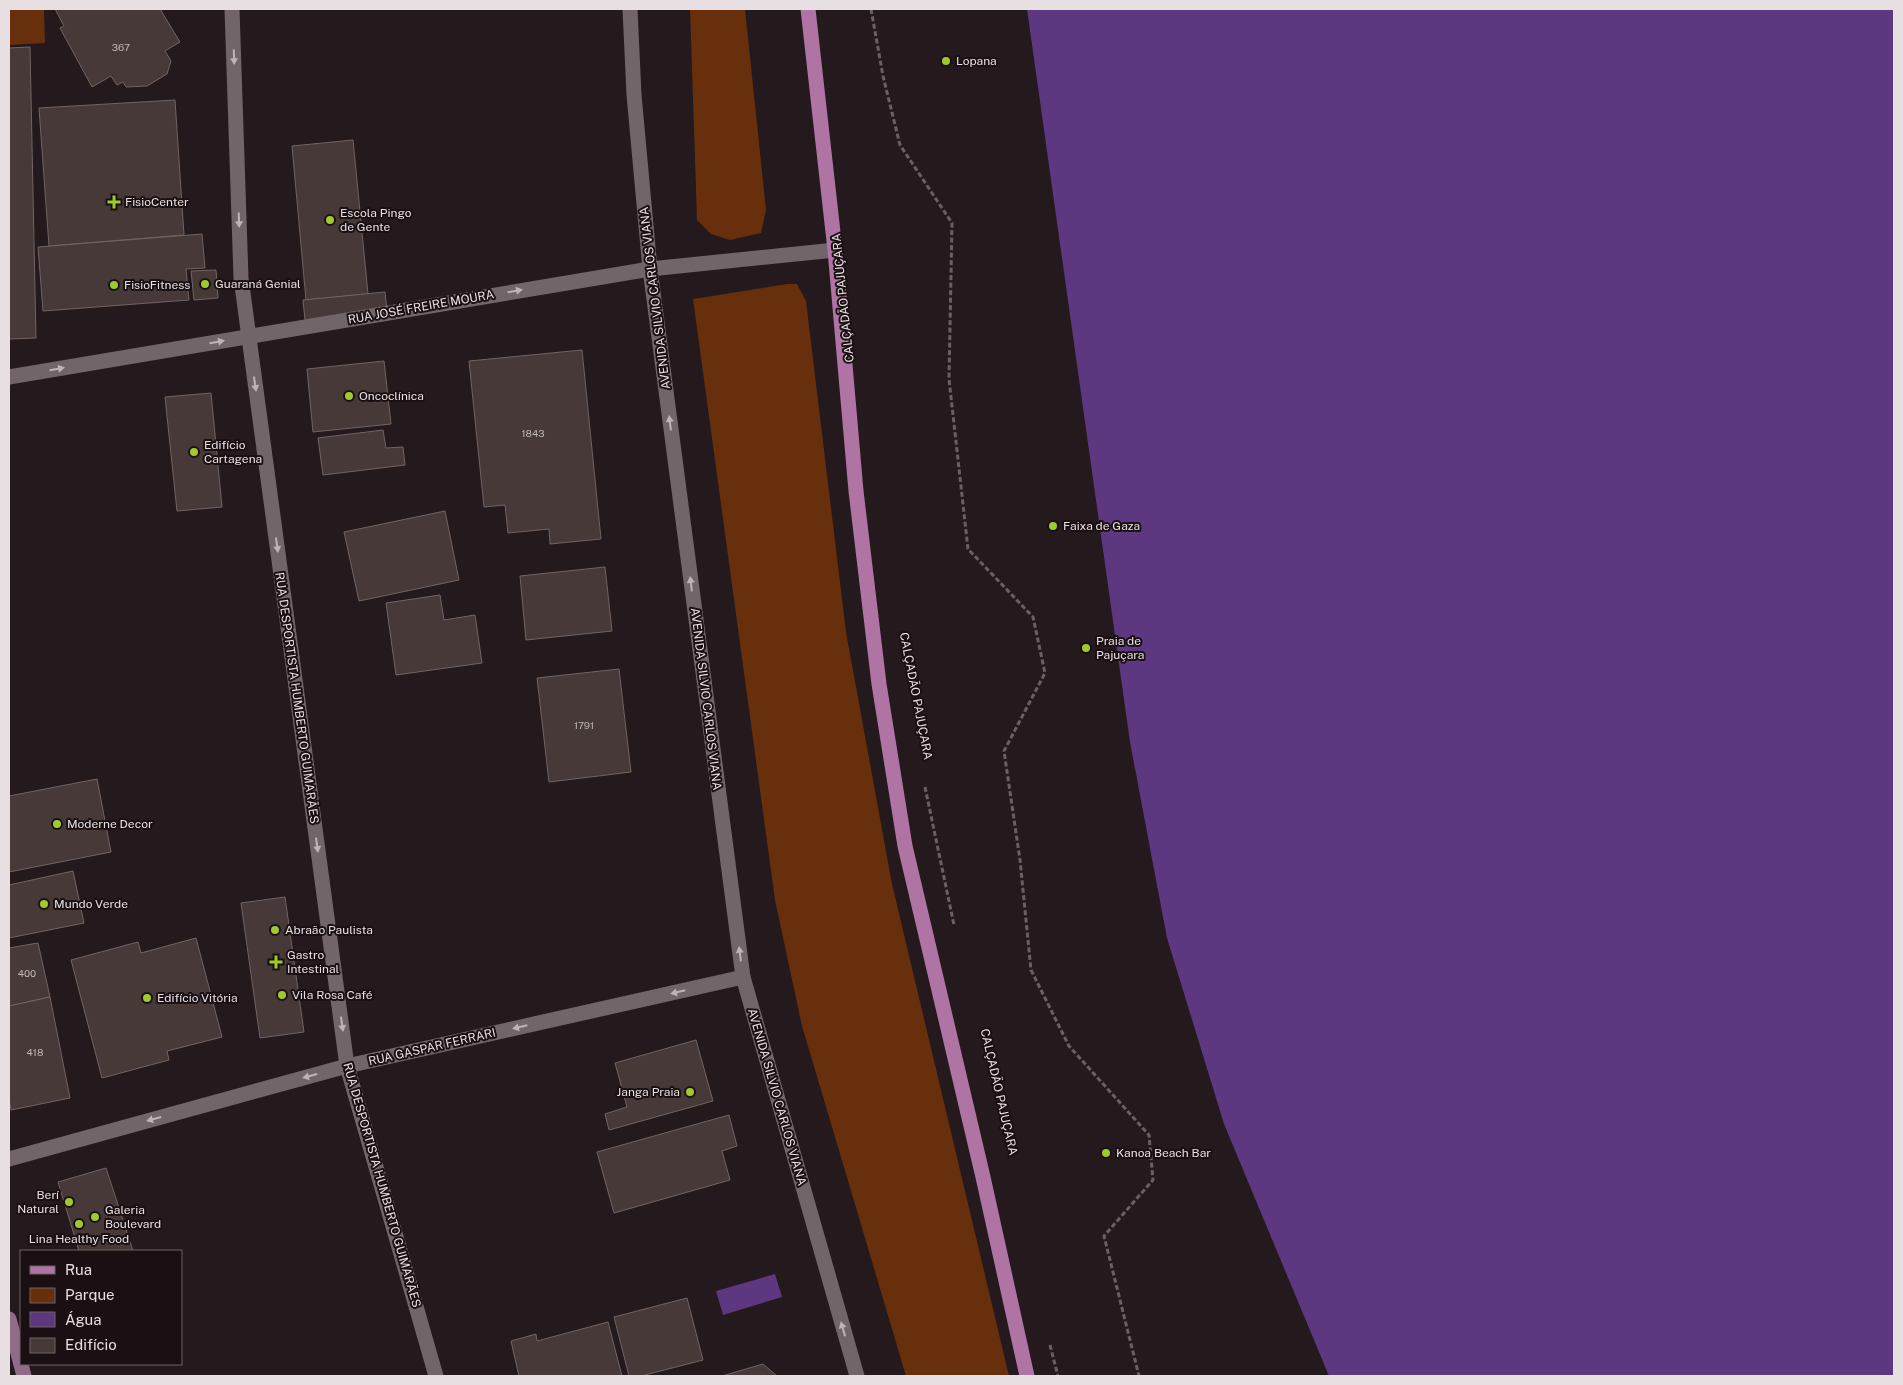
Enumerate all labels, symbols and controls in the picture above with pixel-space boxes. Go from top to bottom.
house number: 367 [112,41,130,53]
one-way arrow [230,50,238,66]
place label: Lopana [956,54,997,68]
marker: Lopana [940,55,952,67]
marker: FisioCenter [107,195,121,209]
place label: FisioCenter [125,195,189,209]
street label: AVENIDA SILVIO CARLOS VIANA [637,205,673,390]
place label: Escola Pingo de Gente [340,206,412,234]
one-way arrow [236,212,244,228]
marker: Escola Pingo de Gente [324,214,336,226]
street label: CALÇADÃO PAJUÇARA [829,232,857,363]
place label: Guaraná Genial [215,277,301,291]
place label: FisioFitness [124,278,190,292]
marker: Guaraná Genial [199,278,211,290]
marker: FisioFitness [108,279,120,291]
street label: RUA JOSÉ FREIRE MOURA [347,287,496,327]
one-way arrow [508,287,524,295]
one-way arrow [209,337,225,345]
one-way arrow [49,365,65,373]
one-way arrow [251,377,259,393]
place label: Oncoclínica [359,389,424,403]
marker: Oncoclínica [343,390,355,402]
one-way arrow [666,415,674,431]
house number: 1843 [521,427,545,439]
place label: Edifício Cartagena [204,438,262,466]
marker: Edifício Cartagena [188,446,200,458]
place label: Faixa de Gaza [1063,519,1140,533]
marker: Faixa de Gaza [1047,520,1059,532]
one-way arrow [273,538,281,554]
street label: RUA DESPORTISTA HUMBERTO GUIMARÃES [272,571,322,825]
one-way arrow [687,576,695,592]
street label: AVENIDA SILVIO CARLOS VIANA [688,607,724,792]
street label: CALÇADÃO PAJUÇARA [897,631,935,761]
place label: Praia de Pajuçara [1096,634,1144,662]
marker: Praia de Pajuçara [1080,642,1092,654]
house number: 1791 [574,719,594,731]
place label: Moderne Decor [67,817,153,831]
marker: Moderne Decor [51,818,63,830]
one-way arrow [314,838,322,854]
place label: Mundo Verde [54,897,128,911]
marker: Mundo Verde [38,898,50,910]
place label: Abraão Paulista [285,923,373,937]
marker: Abraão Paulista [269,924,281,936]
one-way arrow [736,945,744,961]
place label: Gastro Intestinal [287,948,340,976]
marker: Gastro Intestinal [269,955,283,969]
house number: 400 [18,967,36,979]
place label: Vila Rosa Café [292,988,373,1002]
one-way arrow [671,988,686,996]
marker: Vila Rosa Café [276,989,288,1001]
place label: Edifício Vitória [157,991,238,1005]
marker: Edifício Vitória [141,992,153,1004]
street label: AVENIDA SILVIO CARLOS VIANA [745,1007,809,1188]
one-way arrow [338,1016,346,1032]
one-way arrow [512,1023,527,1031]
street label: RUA GASPAR FERRARI [367,1026,497,1068]
street label: CALÇADÃO PAJUÇARA [978,1027,1021,1157]
house number: 418 [27,1046,43,1058]
street label: RUA DESPORTISTA HUMBERTO GUIMARÃES [340,1061,424,1309]
one-way arrow [303,1073,318,1081]
place label: Janga Praia [617,1085,680,1099]
marker: Janga Praia [684,1086,696,1098]
one-way arrow [146,1115,161,1123]
place label: Kanoa Beach Bar [1116,1146,1211,1160]
marker: Kanoa Beach Bar [1100,1147,1112,1159]
place label: Berí Natural [17,1188,60,1216]
marker: Berí Natural [63,1196,75,1208]
place label: Galeria Boulevard [105,1203,161,1231]
marker: Galeria Boulevard [89,1211,101,1223]
marker: Lina Healthy Food [73,1218,85,1230]
place label: Lina Healthy Food [29,1232,129,1246]
legend [20,1250,182,1365]
text: Rua [65,1261,92,1278]
text: Parque [65,1286,115,1303]
text: Água [65,1311,102,1328]
one-way arrow [839,1322,847,1337]
text: Edifício [65,1336,117,1353]

